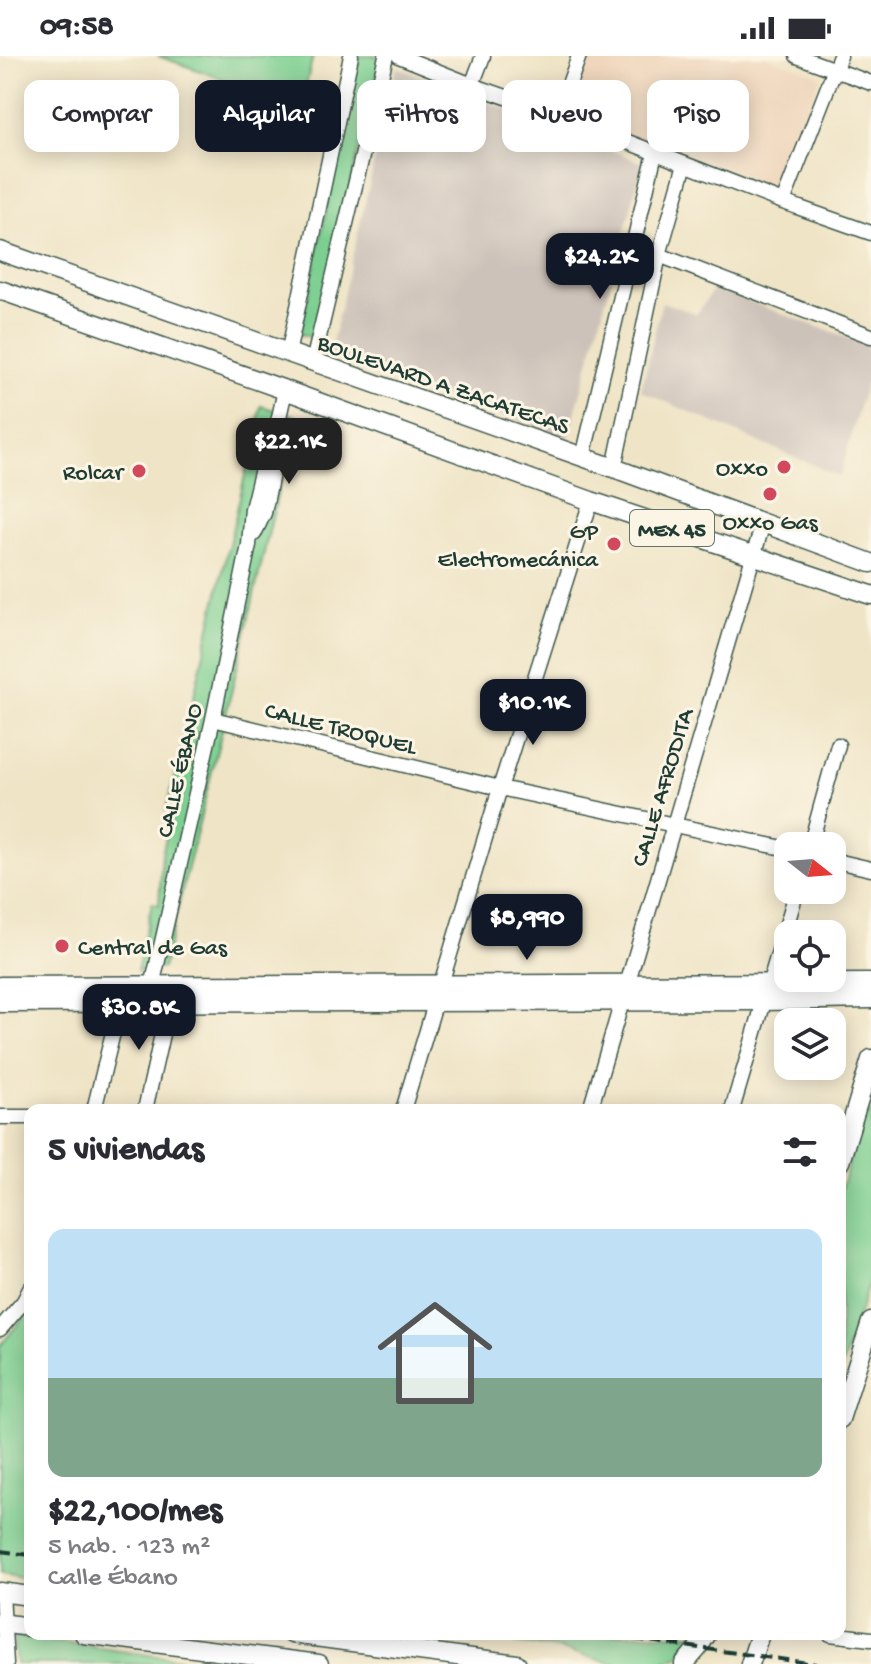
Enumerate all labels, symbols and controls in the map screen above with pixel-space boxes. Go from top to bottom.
text: 09:58 [40,11,114,46]
chip: Comprar [24,80,179,152]
chip: Alquilar [195,80,341,152]
chip: Filtros [357,80,486,152]
chip: Nuevo [502,80,631,152]
chip: Piso [647,80,749,152]
pin: $24.2K [535,233,665,301]
text: $24.2K [564,243,636,274]
street label: BOULEVARD A ZACATECAS [312,329,574,443]
pin: $22.1K [224,418,354,486]
text: $22.1K [254,428,324,459]
place label: Oxxo [716,456,768,485]
marker: Oxxo [775,458,793,476]
place label: Rolcar [63,460,126,489]
marker: Rolcar [130,462,148,480]
marker: Oxxo Gas [761,485,779,503]
road number: MEX 45 [630,510,714,546]
place label: Oxxo Gas [722,510,819,539]
place label: GP Electromecánica [437,519,599,576]
marker: GP Electromecánica [605,535,623,553]
pin: $10.1K [468,679,598,747]
text: $10.1K [498,689,568,720]
street label: CALLE TROQUEL [261,698,420,764]
street label: CALLE ÉBANO [152,701,211,841]
street label: CALLE AFRODITA [627,704,703,871]
north arrow [774,832,846,904]
map controls [774,832,846,1080]
pin: $8,990 [462,894,592,962]
text: $8,990 [490,904,564,935]
button: locate [774,920,846,992]
place label: Central de Gas [78,935,228,964]
marker: Central de Gas [53,937,71,955]
pin: $30.8K [74,984,204,1052]
text: $30.8K [101,994,177,1025]
button: layers [774,1008,846,1080]
icon: filters [778,1130,822,1174]
text: 5 viviendas [48,1132,204,1172]
icon: home [363,1281,507,1425]
text: $22,100/mes [48,1493,222,1533]
text: 5 hab. · 123 m² [48,1533,210,1564]
text: Calle Ébano [48,1564,178,1595]

